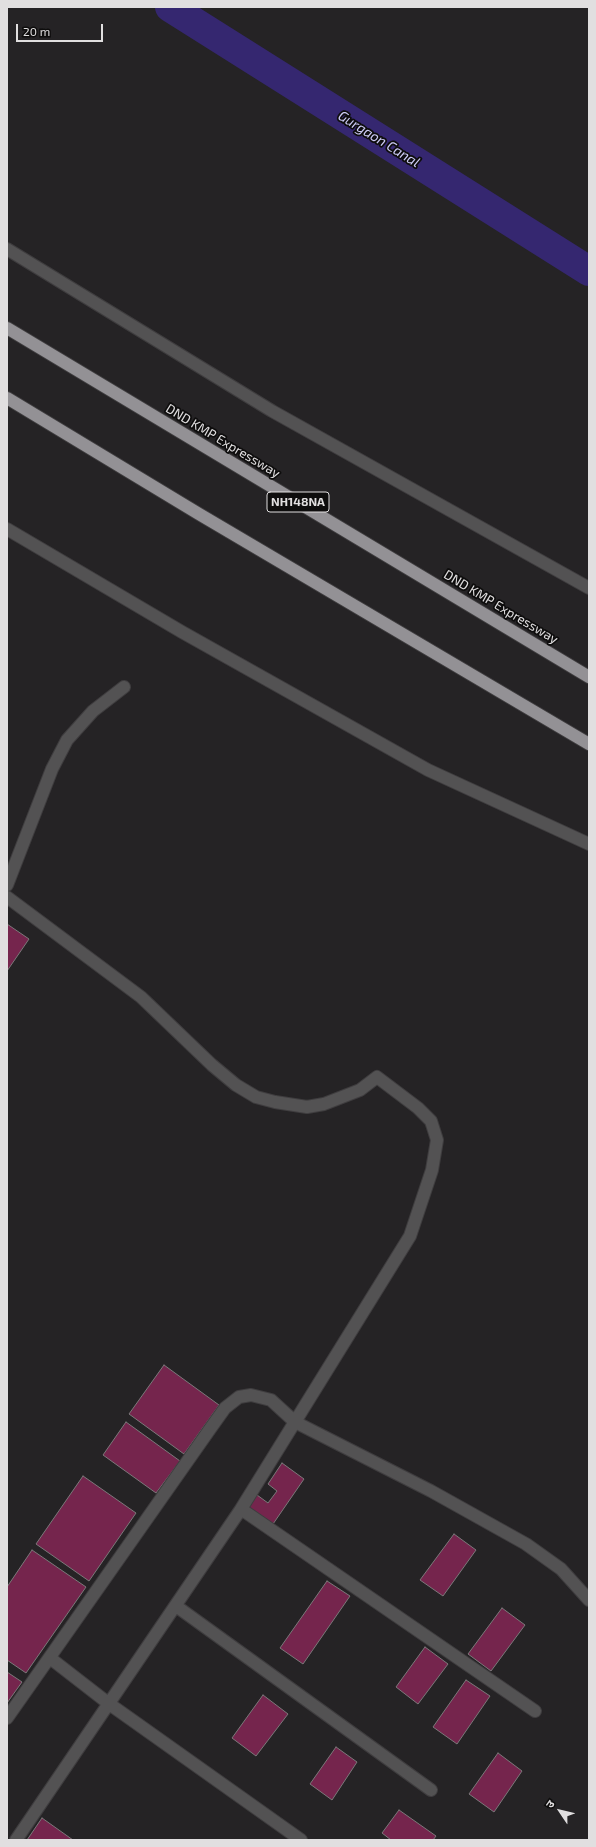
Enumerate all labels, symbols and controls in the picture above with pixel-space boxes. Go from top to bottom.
scale bar [18,16,105,42]
text: 20 m [23,24,50,38]
water label: Gurgaon Canal [335,107,423,171]
street label: DND KMP Expressway [163,401,283,481]
road number: NH148NA [267,492,329,512]
street label: DND KMP Expressway [441,567,561,647]
north arrow [540,1791,580,1831]
text: उ [543,1797,557,1810]

